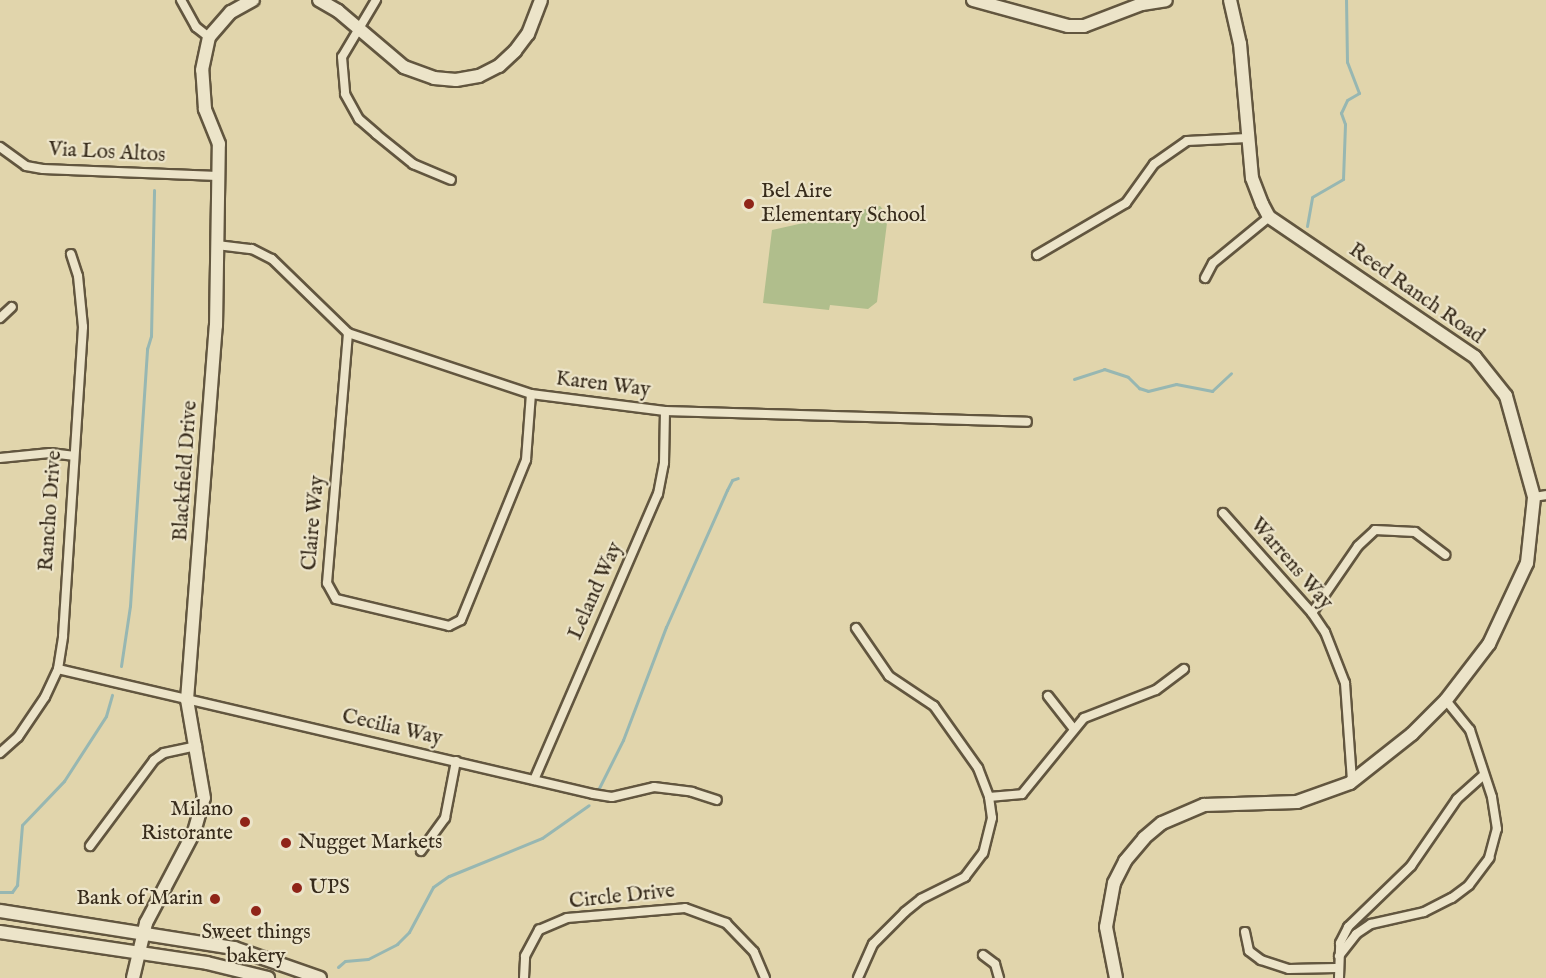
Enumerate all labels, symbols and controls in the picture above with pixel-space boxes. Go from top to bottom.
street label: Via Los Altos [48,137,166,169]
place label: Bel Aire Elementary School [761,179,926,229]
marker: Bel Aire Elementary School [742,197,756,211]
street label: Reed Ranch Road [1344,238,1488,350]
street label: Karen Way [554,367,652,403]
street label: Blackfield Drive [169,400,203,542]
street label: Rancho Drive [34,450,68,572]
street label: Claire Way [297,474,331,572]
street label: Warrens Way [1244,513,1338,615]
street label: Leland Way [563,538,629,644]
street label: Cecilia Way [339,704,445,752]
place label: Milano Ristorante [141,797,233,847]
marker: Milano Ristorante [238,815,252,829]
place label: Nugget Markets [298,830,442,856]
marker: Nugget Markets [279,836,293,850]
place label: UPS [309,875,350,901]
street label: Circle Drive [568,879,676,915]
marker: UPS [290,881,304,895]
place label: Bank of Marin [76,886,203,912]
marker: Bank of Marin [208,892,222,906]
marker: Sweet things bakery [249,904,263,918]
place label: Sweet things bakery [201,920,311,970]

